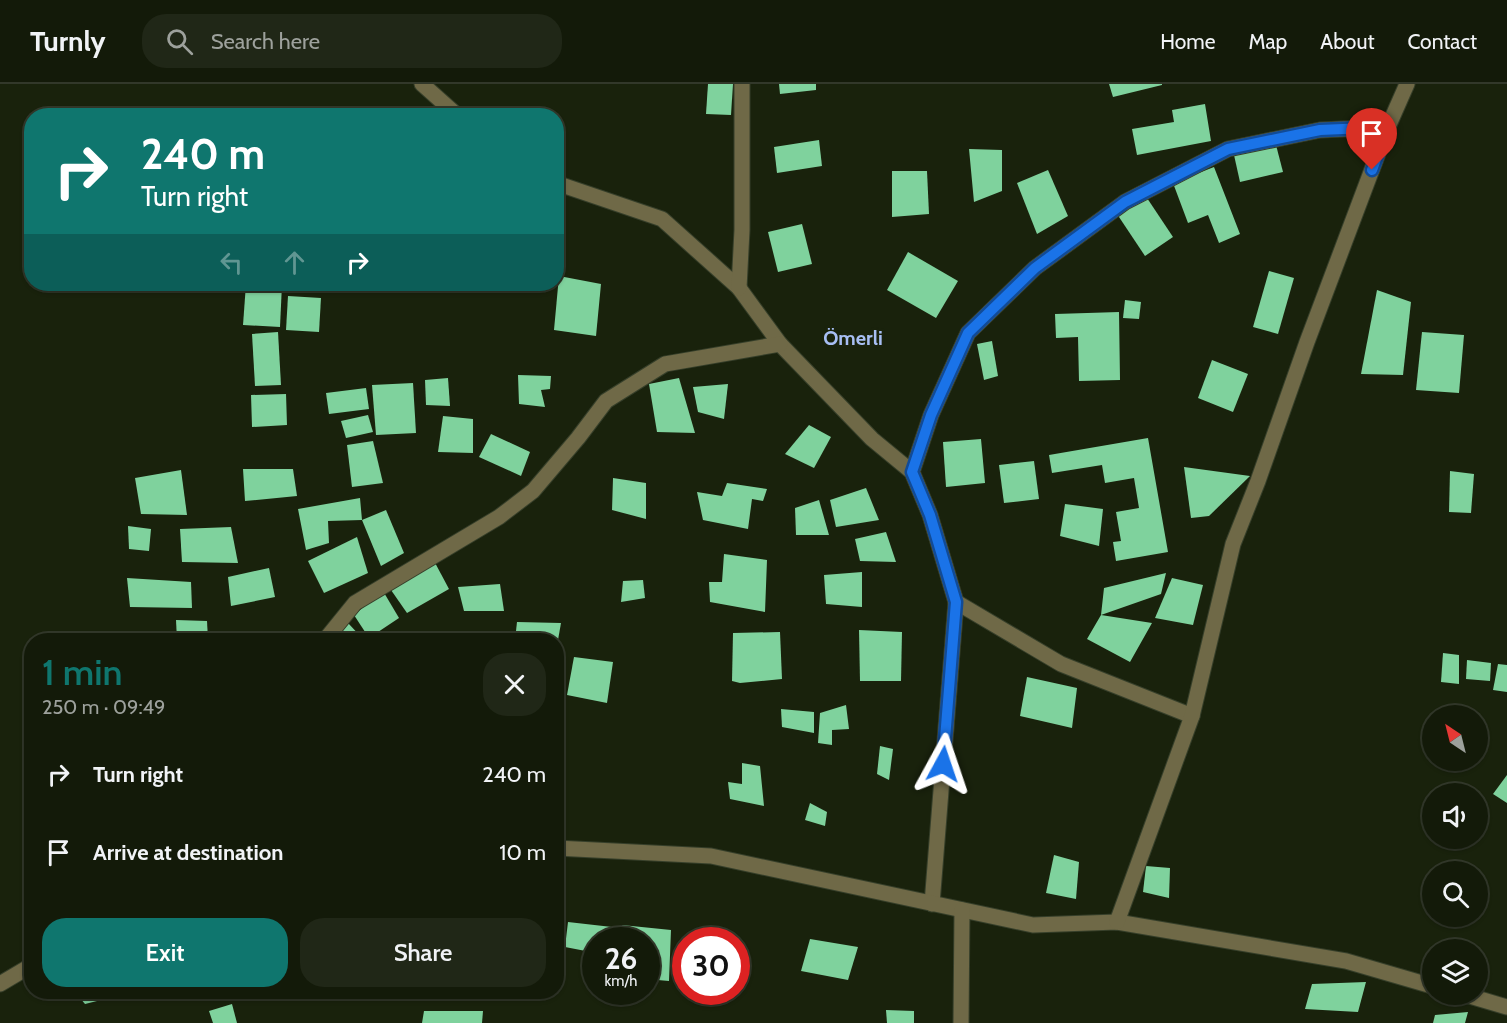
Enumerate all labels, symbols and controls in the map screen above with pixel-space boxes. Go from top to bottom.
search box [142,14,562,68]
text: Turnly [30,24,106,58]
icon: search [163,25,196,58]
text: Search here [211,28,320,55]
text: Home [1160,29,1216,54]
text: Map [1249,29,1287,54]
text: About [1320,29,1374,54]
text: Contact [1407,29,1477,54]
pin [1346,108,1397,170]
icon: arrive [1355,117,1388,150]
text: 240 m [141,128,265,180]
icon: right [42,132,120,210]
text: Turn right [141,180,248,213]
icon: left [215,246,248,279]
icon: ahead [278,246,311,279]
icon: right [341,246,374,279]
district label: Ömerli [823,326,883,350]
text: 1 min [42,650,122,694]
button: close [483,653,546,716]
text: 250 m · 09:49 [42,695,165,719]
north arrow [1422,705,1488,771]
map controls [1422,705,1488,1005]
position arrow [911,732,975,796]
icon: right [42,758,75,791]
text: Turn right [93,761,183,788]
text: 240 m [482,761,546,788]
button: sound [1422,783,1488,849]
icon: arrive [42,836,75,869]
text: Arrive at destination [93,839,283,866]
text: 10 m [499,839,546,866]
button: search [1422,861,1488,927]
button: Exit [42,918,288,987]
button: Share [300,918,546,987]
speed limit sign: 30 [672,927,750,1005]
button: layers [1422,939,1488,1005]
text: 26 [605,940,637,977]
text: km/h [605,972,637,990]

